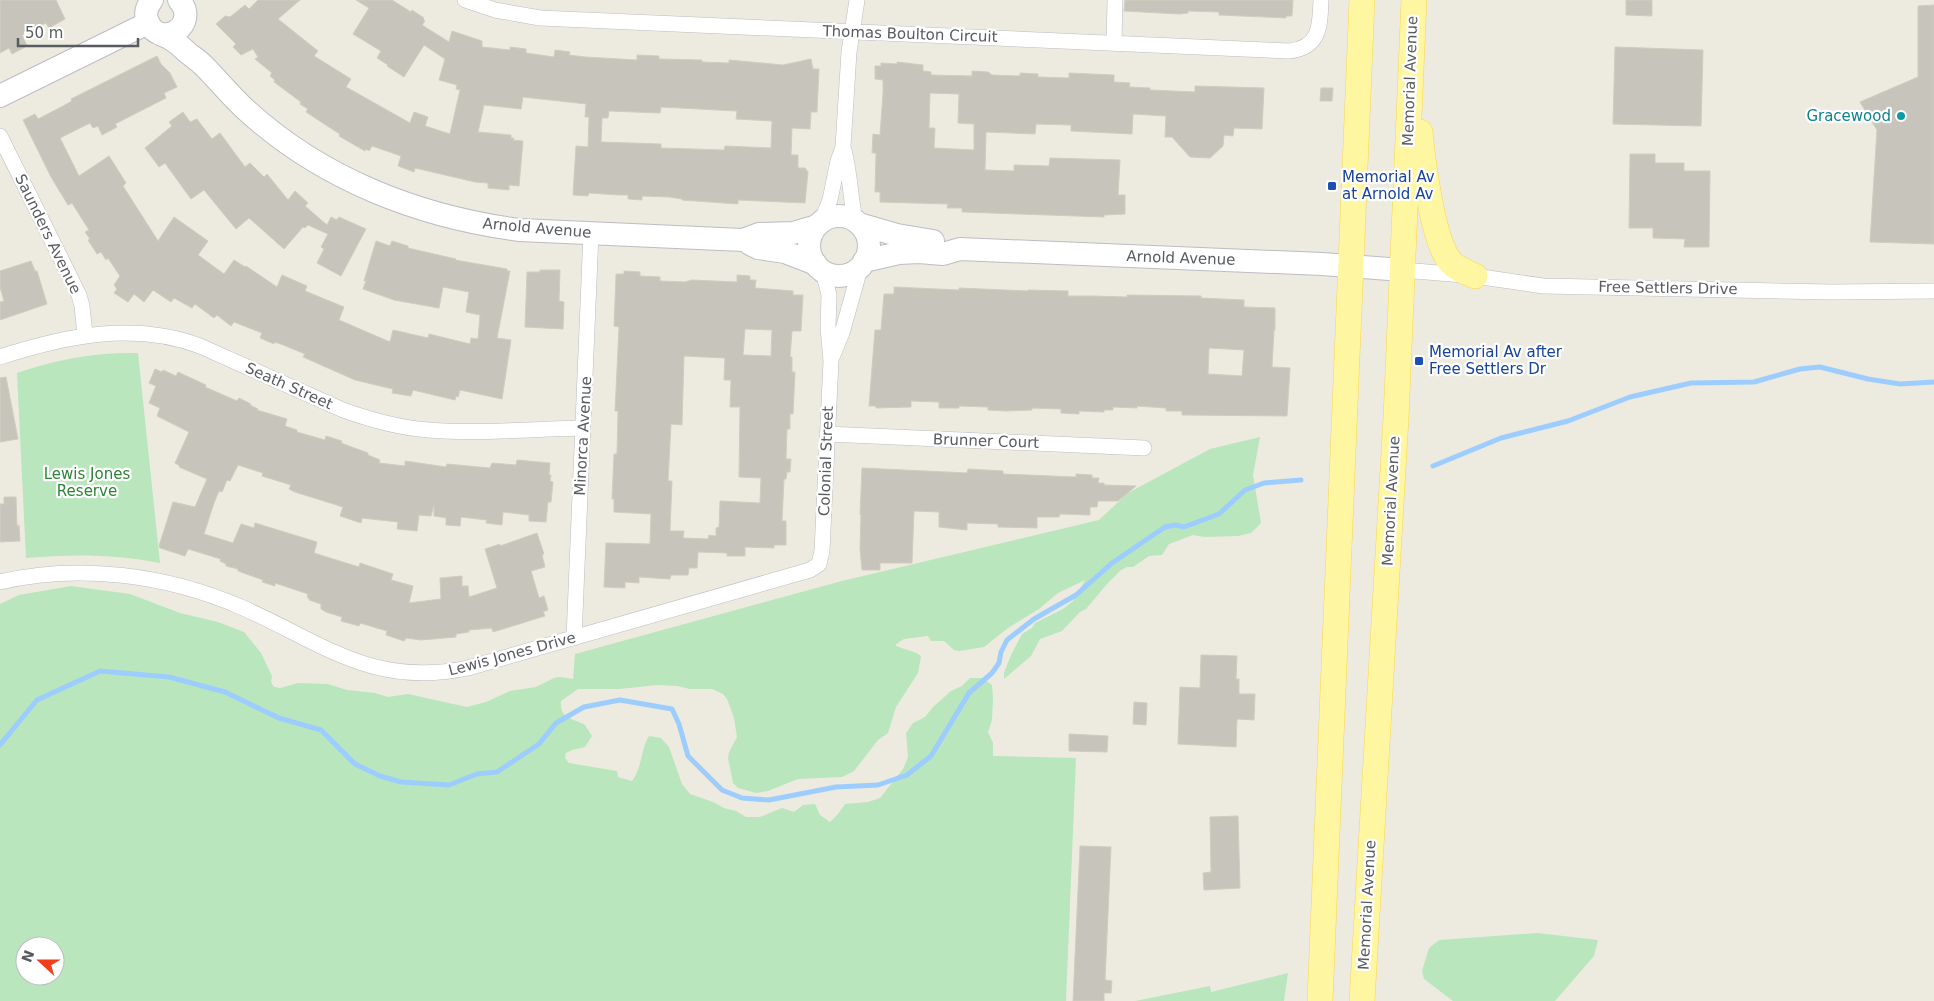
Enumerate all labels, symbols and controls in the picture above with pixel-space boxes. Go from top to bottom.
scale bar [18,15,138,47]
street label: Memorial Avenue [1399,16,1421,146]
street label: Thomas Boulton Circuit [821,22,998,46]
text: 50 m [25,24,63,42]
place label: Gracewood [1806,107,1891,125]
marker: Gracewood [1895,110,1907,122]
place label: Memorial Av at Arnold Av [1342,168,1435,203]
street label: Saunders Avenue [11,171,85,297]
marker: Memorial Av at Arnold Av [1326,180,1338,192]
street label: Arnold Avenue [482,214,592,242]
street label: Arnold Avenue [1126,247,1236,269]
street label: Free Settlers Drive [1598,278,1738,298]
place label: Memorial Av after Free Settlers Dr [1429,343,1563,378]
marker: Memorial Av after Free Settlers Dr [1413,355,1425,367]
street label: Seath Street [243,359,336,413]
street label: Minorca Avenue [571,376,595,496]
street label: Colonial Street [815,405,837,516]
street label: Brunner Court [933,430,1040,452]
street label: Memorial Avenue [1379,436,1403,566]
park label: Lewis Jones Reserve [44,465,130,500]
street label: Lewis Jones Drive [446,628,578,680]
street label: Memorial Avenue [1355,840,1379,970]
north arrow [15,936,65,986]
text: N [18,948,37,965]

